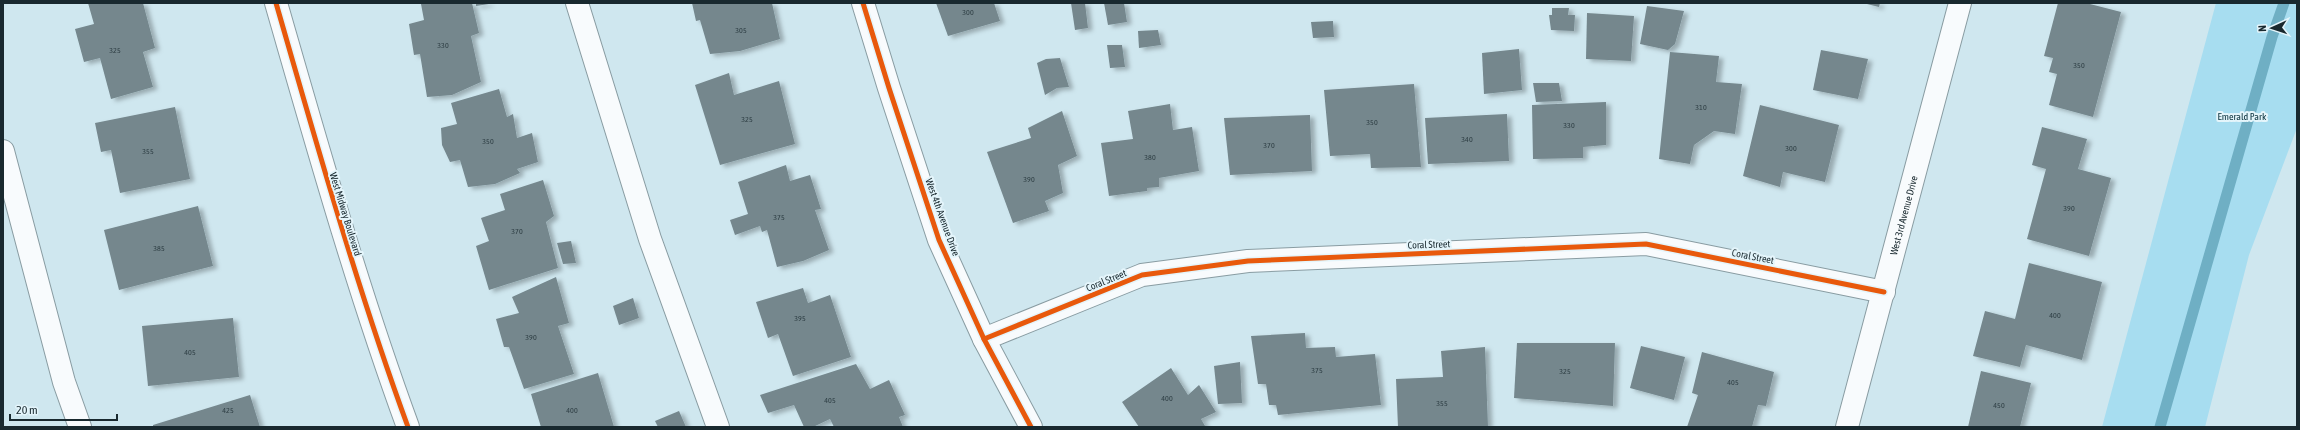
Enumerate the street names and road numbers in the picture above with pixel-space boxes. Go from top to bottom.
street label: West Midway Boulevard [328,171,364,257]
street label: West 3rd Avenue Drive [1888,174,1920,256]
street label: West 4th Avenue Drive [923,177,962,258]
street label: Coral Street [1408,238,1451,251]
street label: Coral Street [1731,247,1775,266]
street label: Coral Street [1084,267,1128,294]

